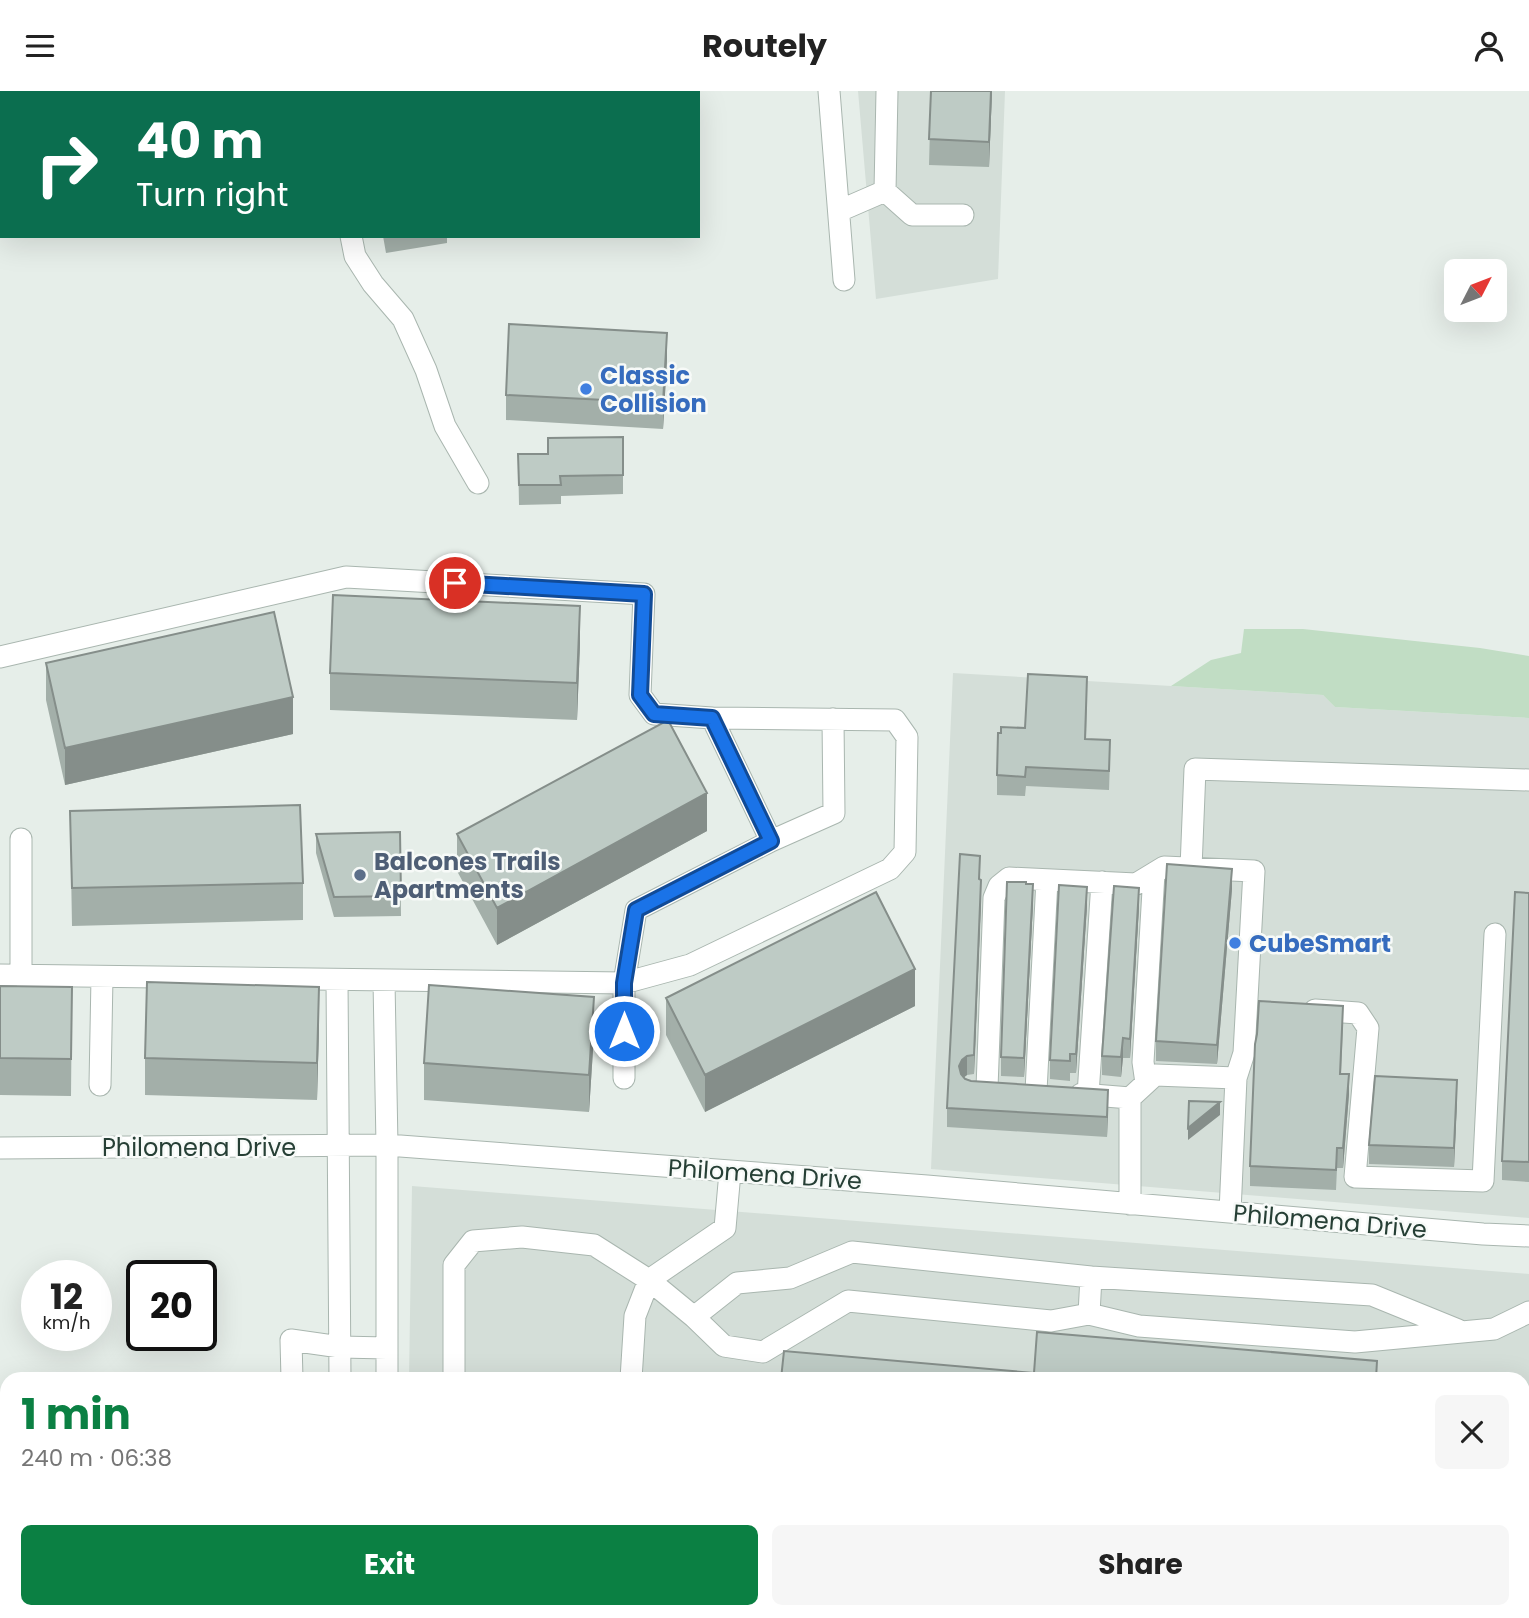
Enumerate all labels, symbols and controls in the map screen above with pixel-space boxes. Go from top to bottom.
text: Routely [702,23,827,68]
icon: menu [21,27,59,65]
icon: person [1470,27,1508,65]
text: 40 m [136,107,263,175]
icon: right [21,119,112,210]
text: Turn right [136,172,288,217]
north arrow [1444,259,1507,322]
map controls [1444,259,1507,322]
place label: Classic Collision [600,359,707,420]
marker: Classic Collision [578,381,594,397]
pin [425,553,485,613]
icon: arrive [436,564,474,602]
place label: Balcones Trails Apartments [374,845,561,906]
marker: Balcones Trails Apartments [352,867,368,883]
place label: CubeSmart [1249,927,1391,960]
marker: CubeSmart [1227,935,1243,951]
position arrow [587,994,661,1068]
street label: Philomena Drive [102,1131,296,1164]
street label: Philomena Drive [667,1151,863,1197]
street label: Philomena Drive [1232,1196,1428,1246]
speed limit sign: 20 [126,1260,217,1351]
text: 12 [50,1272,83,1321]
text: km/h [43,1310,90,1335]
text: 1 min [21,1385,131,1444]
button: close [1435,1395,1509,1469]
text: 240 m · 06:38 [21,1442,172,1474]
button: Exit [21,1525,758,1605]
button: Share [772,1525,1509,1605]

